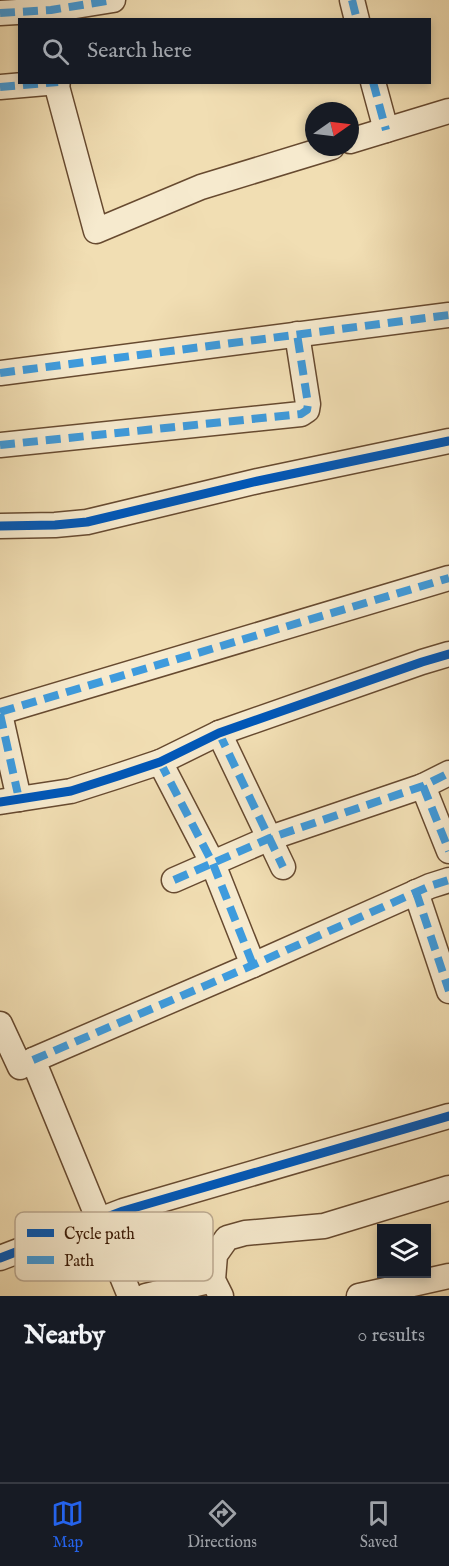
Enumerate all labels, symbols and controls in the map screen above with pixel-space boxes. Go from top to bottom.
search box [18,18,431,84]
icon: search [39,35,72,68]
text: Search here [87,37,192,65]
north arrow [305,102,359,156]
legend [15,1212,213,1281]
map controls [377,1224,431,1278]
button: layers [377,1224,431,1278]
text: Cycle path [64,1225,135,1245]
text: Path [64,1252,95,1272]
text: Nearby [24,1319,105,1352]
text: 0 results [358,1323,425,1348]
tab: Map [51,1497,84,1553]
tab: Directions [187,1497,257,1553]
tab: Saved [360,1497,398,1553]

